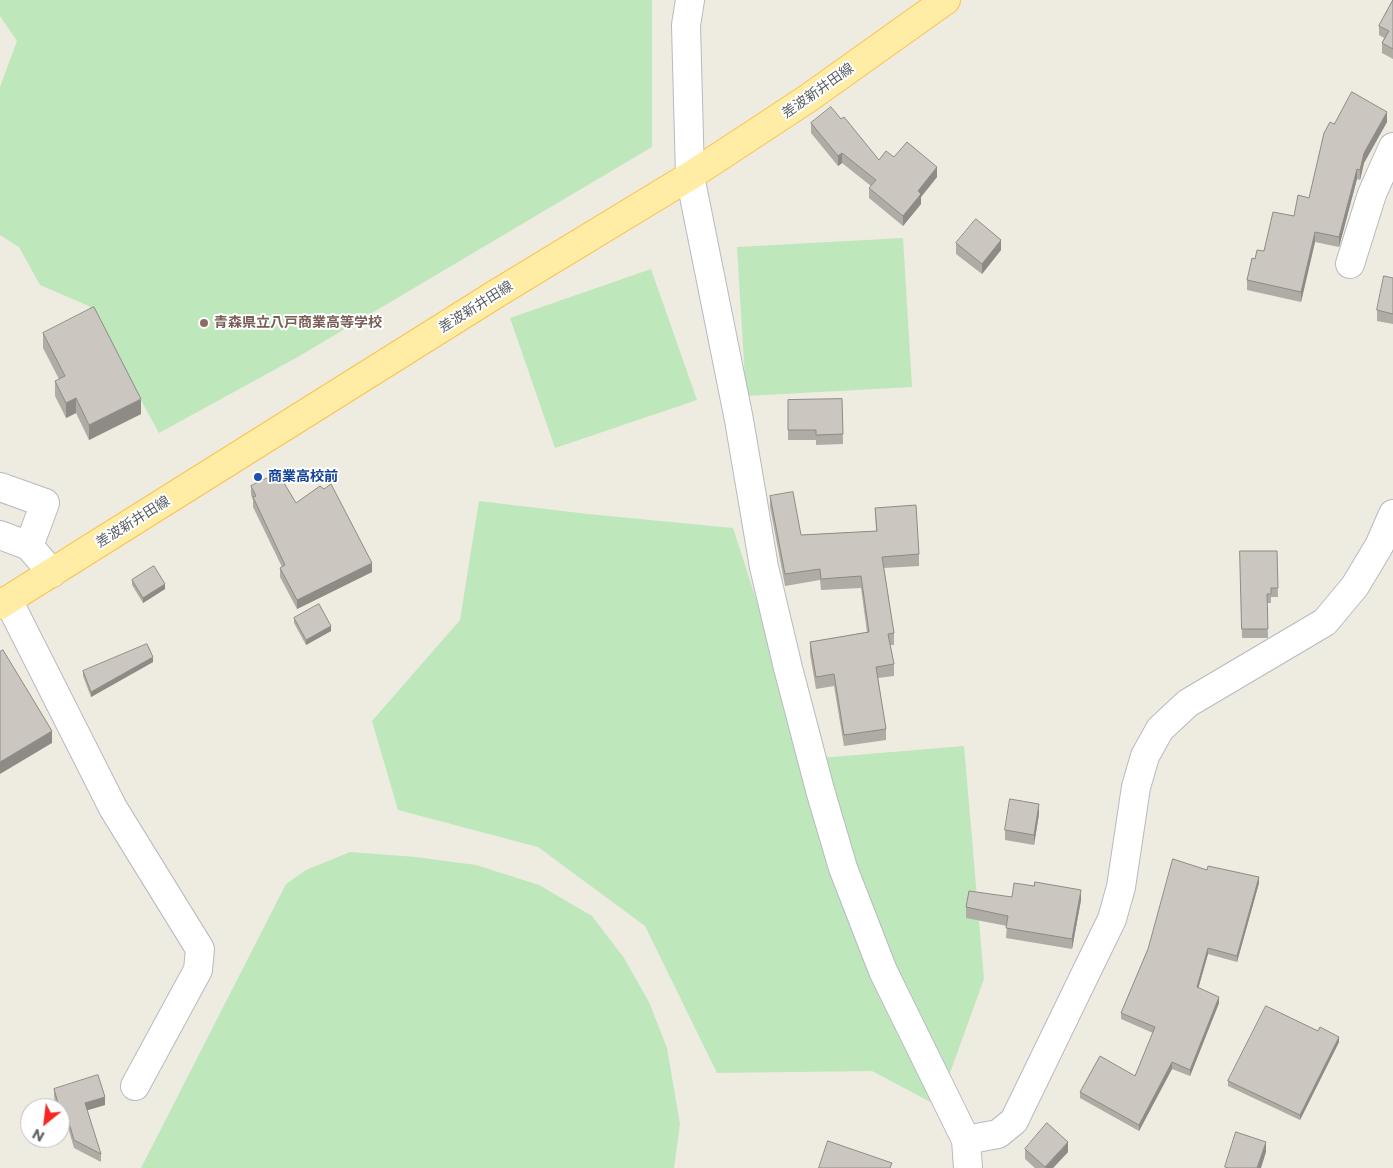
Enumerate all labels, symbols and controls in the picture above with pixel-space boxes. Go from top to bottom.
street label: 差波新井田線 [779,60,857,122]
street label: 差波新井田線 [436,278,516,336]
place label: 青森県立八戸商業高等学校 [214,315,382,331]
marker: 青森県立八戸商業高等学校 [198,317,210,329]
place label: 商業高校前 [268,469,338,485]
marker: 商業高校前 [252,471,264,483]
street label: 差波新井田線 [93,493,173,551]
north arrow [20,1098,70,1148]
text: N [29,1125,48,1146]

